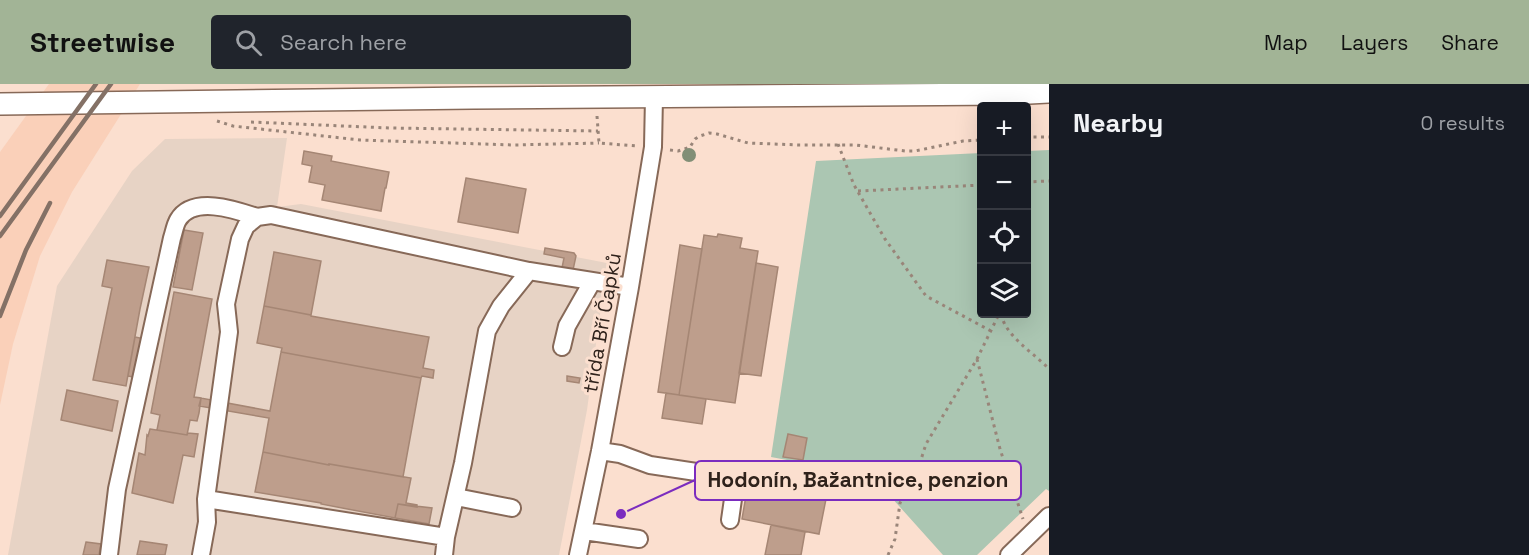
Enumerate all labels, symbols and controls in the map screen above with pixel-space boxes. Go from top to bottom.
search box [211,15,631,69]
text: Streetwise [30,24,175,60]
icon: search [232,26,265,59]
text: Search here [280,28,407,56]
text: Map [1264,29,1308,56]
text: Layers [1341,29,1408,56]
text: Share [1441,29,1499,56]
map controls [977,102,1031,318]
button: + [977,102,1031,156]
text: Nearby [1073,106,1163,140]
text: 0 results [1421,110,1505,136]
button: − [977,156,1031,210]
button: locate [977,210,1031,264]
street label: třída Bří Čapků [577,251,627,395]
button: layers [977,264,1031,318]
callout: Hodonín, Bažantnice, penzion [695,461,1021,500]
text: Hodonín, Bažantnice, penzion [708,466,1008,493]

